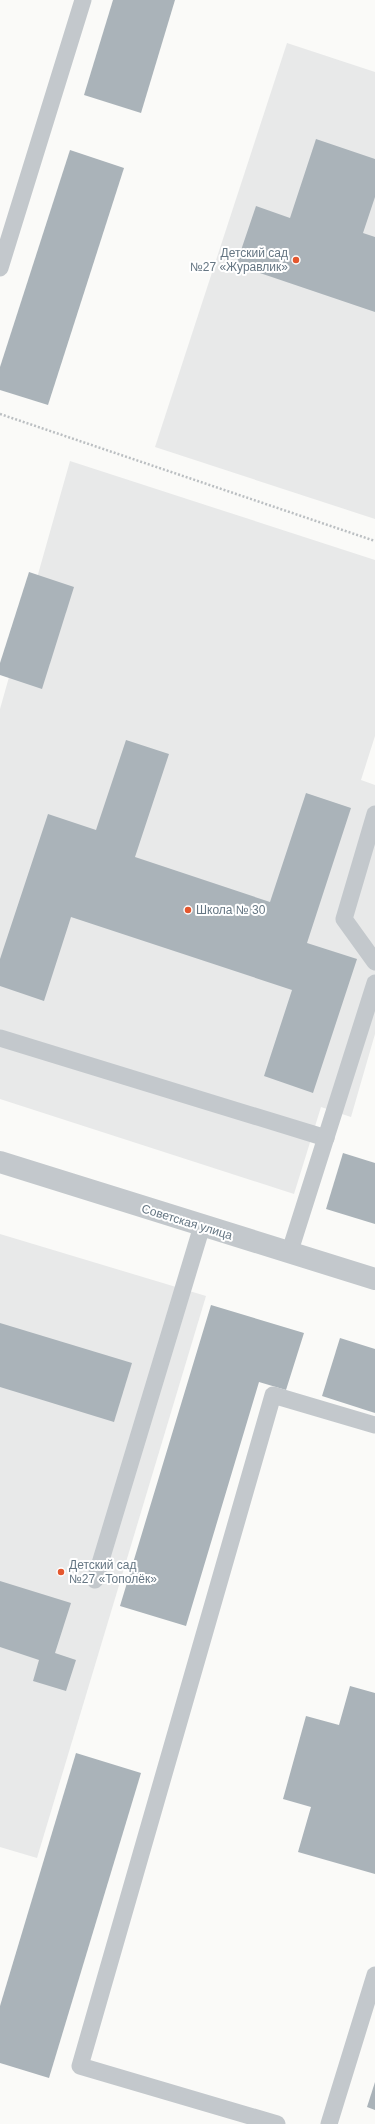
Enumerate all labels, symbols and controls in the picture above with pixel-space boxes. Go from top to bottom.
place label: Детский сад №27 «Журавлик» [190,246,288,274]
marker: Детский сад №27 «Журавлик» [291,255,301,265]
place label: Школа № 30 [196,903,266,917]
marker: Школа № 30 [183,905,193,915]
street label: Советская улица [140,1202,234,1243]
place label: Детский сад №27 «Тополёк» [69,1558,157,1586]
marker: Детский сад №27 «Тополёк» [56,1567,66,1577]

